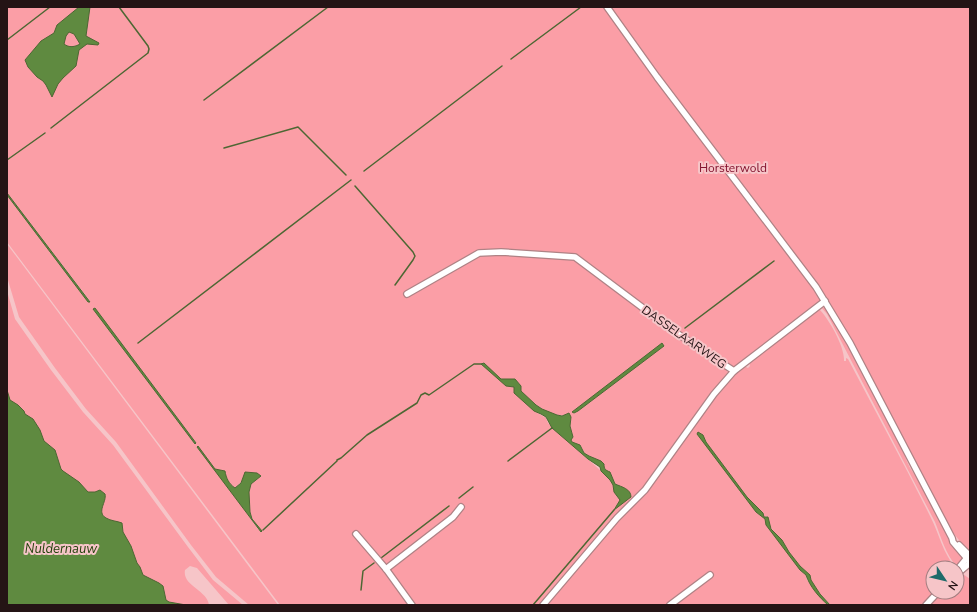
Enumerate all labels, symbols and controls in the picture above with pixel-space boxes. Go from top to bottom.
park label: Horsterwold [699,160,767,176]
street label: DASSELAARWEG [639,302,729,372]
water label: Nuldernauw [25,540,98,558]
north arrow [925,560,965,600]
text: N [944,578,961,593]

